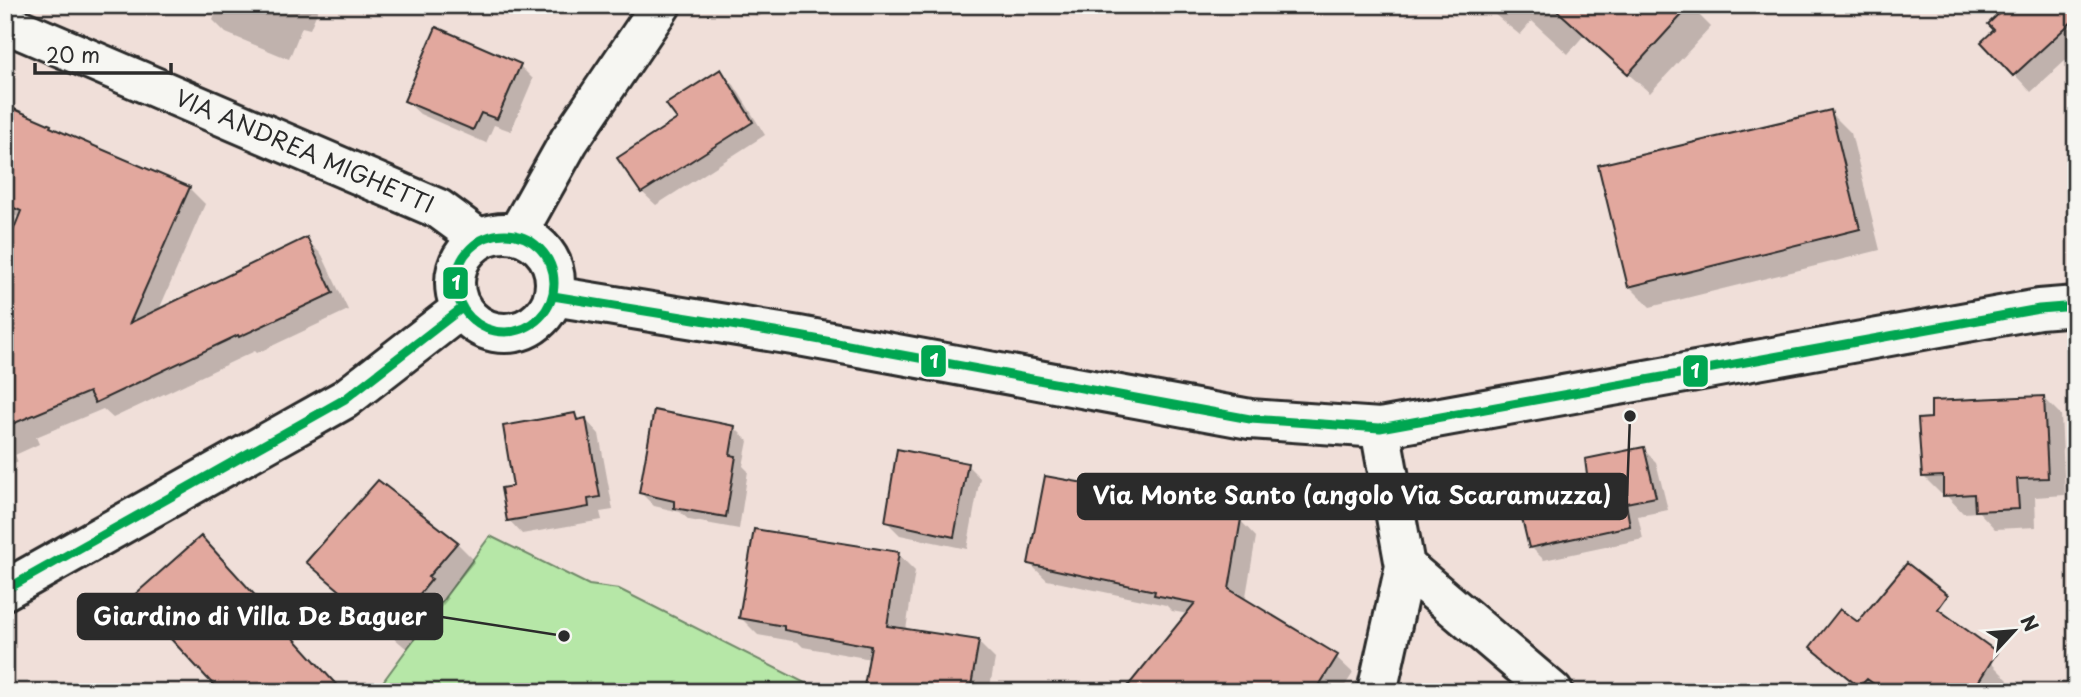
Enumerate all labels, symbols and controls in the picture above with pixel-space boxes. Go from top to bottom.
scale bar [35,32,172,76]
text: 20 m [46,38,100,70]
street label: VIA ANDREA MIGHETTI [170,79,440,221]
line badge: 1 [442,266,469,300]
text: 1 [451,268,461,296]
line badge: 1 [920,344,947,378]
text: 1 [929,346,939,374]
line badge: 1 [1682,354,1709,388]
text: 1 [1690,356,1700,384]
callout: Via Monte Santo (angolo Via Scaramuzza) [1078,474,1627,519]
text: Via Monte Santo (angolo Via Scaramuzza) [1092,476,1612,512]
callout: Giardino di Villa De Baguer [78,594,442,639]
north arrow [1980,596,2050,666]
text: Giardino di Villa De Baguer [93,597,428,633]
text: N [2014,610,2046,636]

